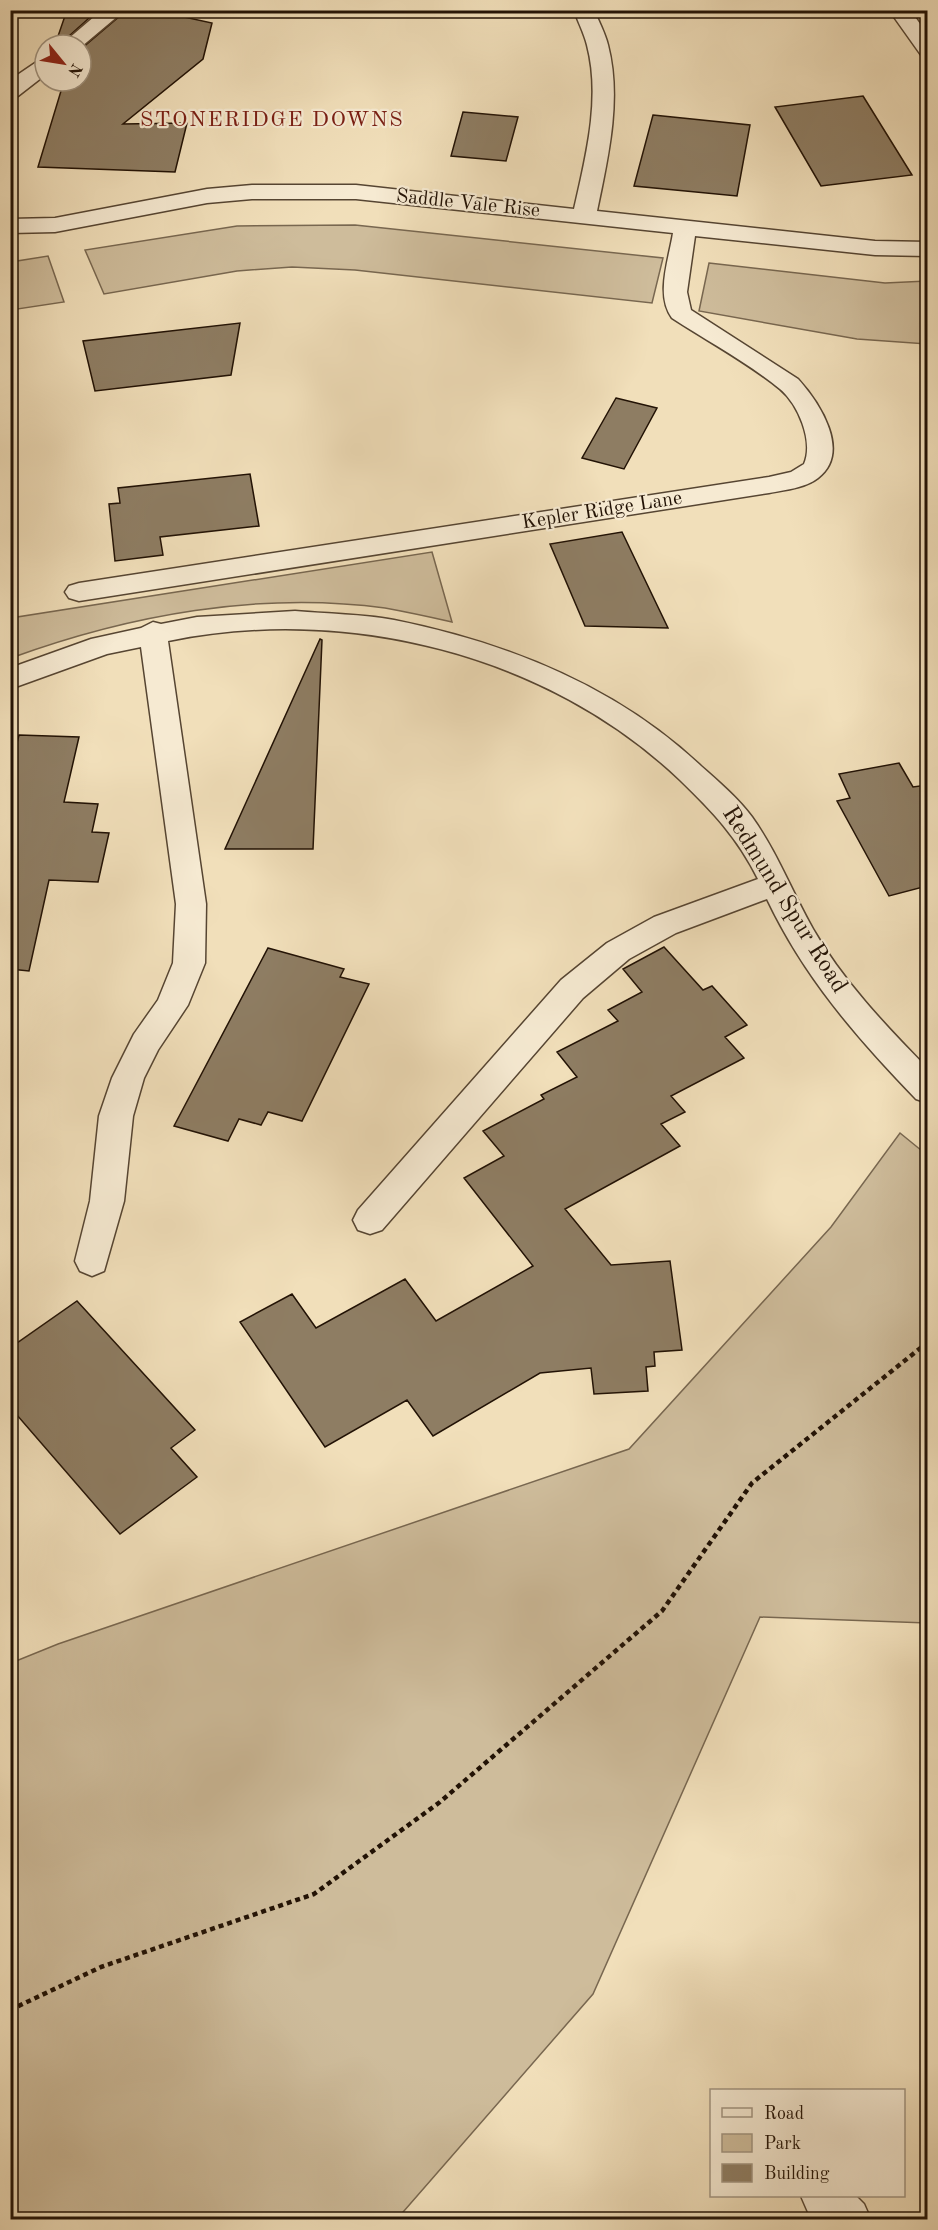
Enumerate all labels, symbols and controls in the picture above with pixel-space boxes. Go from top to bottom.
north arrow [33,33,93,93]
text: N [64,60,84,79]
district label: STONERIDGE DOWNS [140,109,404,131]
street label: Saddle Vale Rise [395,186,541,222]
street label: Kepler Ridge Lane [520,488,684,534]
street label: Redmund Spur Road [717,802,851,998]
legend [710,2089,905,2197]
text: Road [764,2105,804,2123]
text: Park [764,2135,801,2153]
text: Building [764,2165,830,2183]

